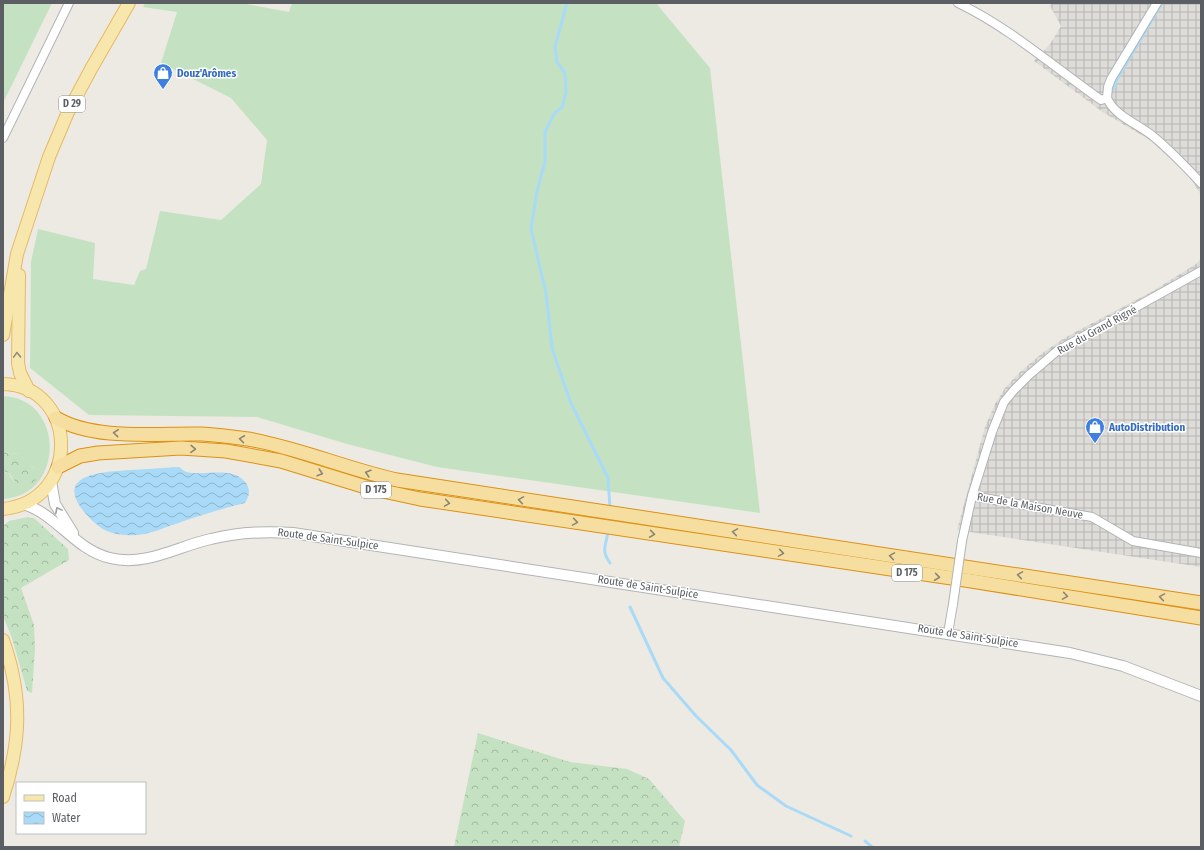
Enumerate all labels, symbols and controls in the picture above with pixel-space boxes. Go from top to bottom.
shop icon: Douz'Arômes [152,62,174,90]
place label: Douz'Arômes [177,67,236,80]
road number: D 29 [59,96,85,112]
street label: Rue du Grand Rigné [1055,303,1139,357]
one-way arrow [13,352,22,358]
shop icon: AutoDistribution [1084,416,1106,444]
place label: AutoDistribution [1108,421,1185,434]
one-way arrow [113,428,119,437]
one-way arrow [239,435,245,444]
one-way arrow [190,444,196,453]
one-way arrow [317,469,324,477]
one-way arrow [364,469,371,478]
road number: D 175 [361,482,391,498]
street label: Rue de la Maison Neuve [976,490,1084,522]
one-way arrow [518,496,524,505]
one-way arrow [444,498,450,507]
one-way arrow [56,507,63,515]
one-way arrow [572,517,578,526]
street label: Route de Saint-Sulpice [277,525,379,553]
one-way arrow [732,528,739,536]
one-way arrow [649,529,655,538]
one-way arrow [778,548,784,557]
one-way arrow [888,552,895,561]
road number: D 175 [892,565,922,581]
one-way arrow [1017,571,1023,580]
one-way arrow [934,572,940,581]
street label: Route de Saint-Sulpice [597,573,699,601]
one-way arrow [1062,591,1068,600]
one-way arrow [1159,593,1166,602]
street label: Route de Saint-Sulpice [917,622,1019,650]
legend [16,782,146,834]
text: Road [52,791,77,805]
text: Water [52,811,81,825]

